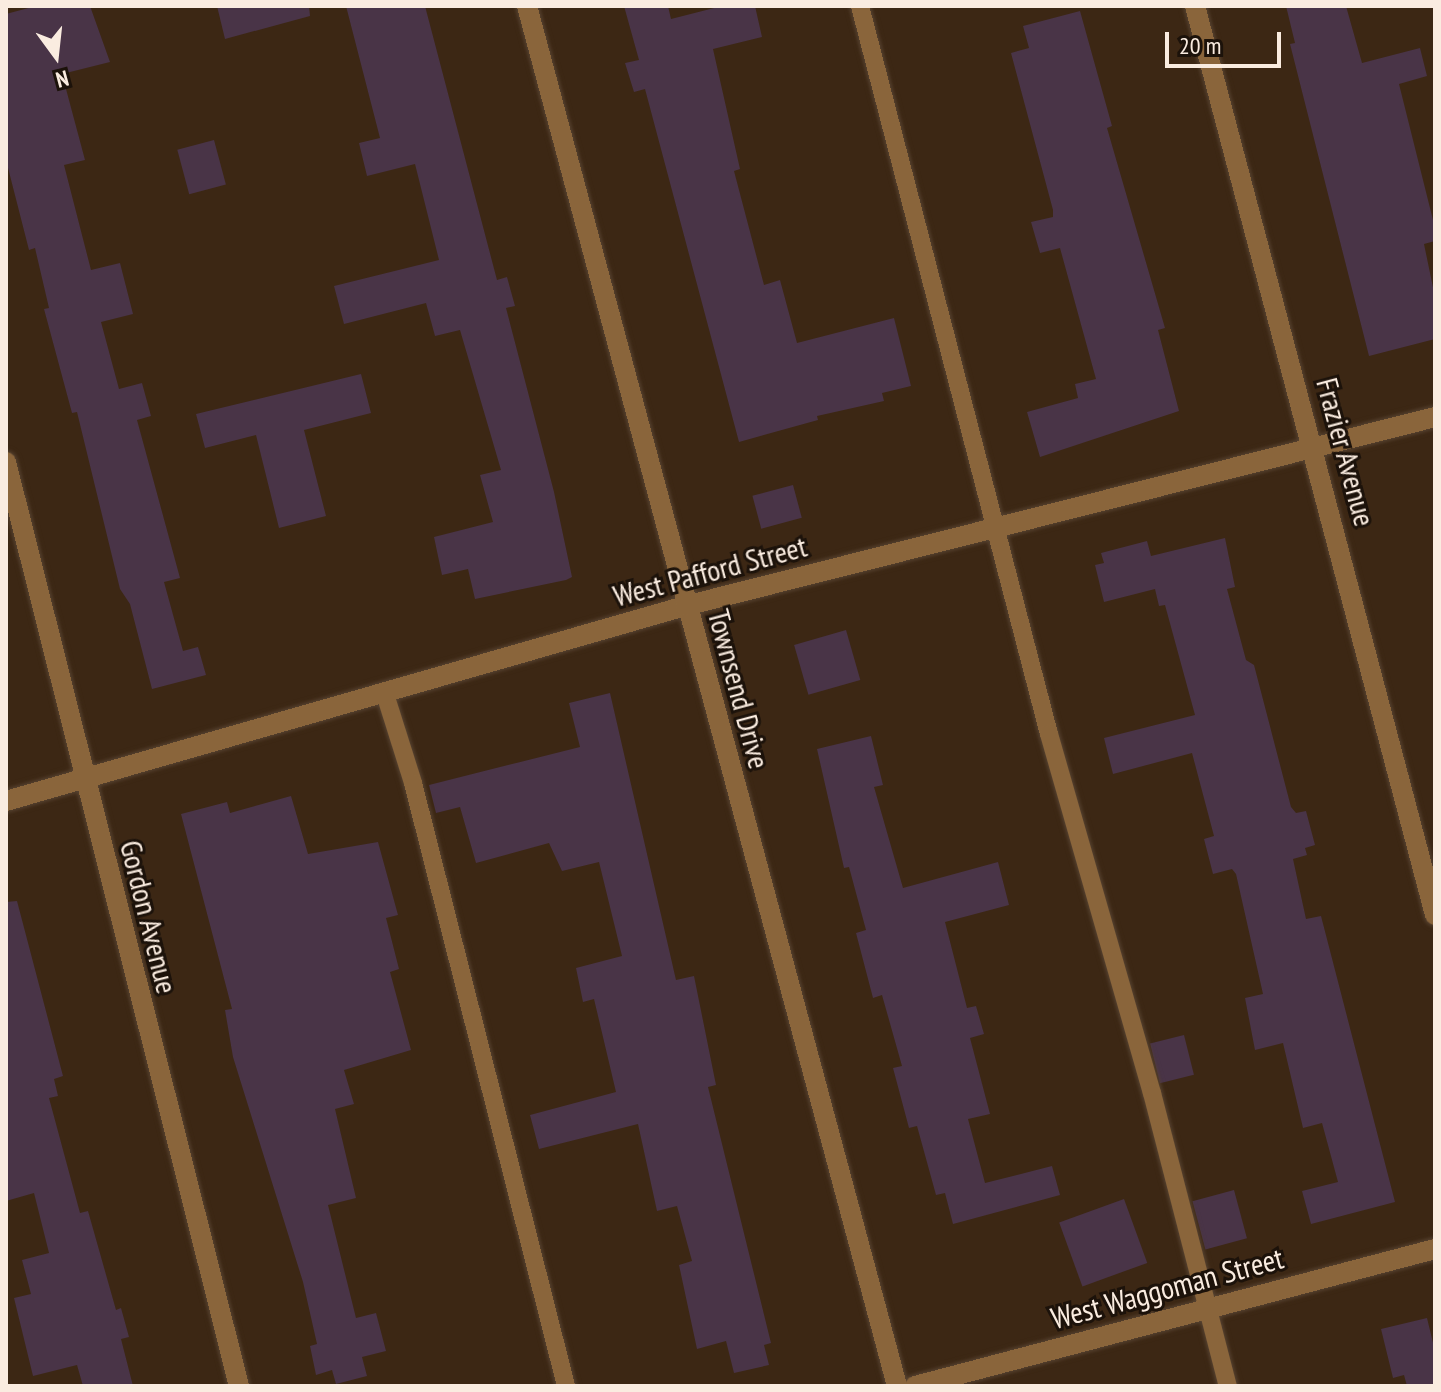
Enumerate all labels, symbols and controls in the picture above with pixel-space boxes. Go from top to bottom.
north arrow [16,16,96,96]
scale bar [1169,16,1285,66]
text: 20 m [1179,30,1221,61]
text: N [53,64,72,94]
street label: Frazier Avenue [1309,374,1383,530]
street label: West Pafford Street [609,528,811,614]
street label: Townsend Drive [700,605,778,773]
street label: Gordon Avenue [113,836,185,998]
street label: West Waggoman Street [1047,1240,1287,1336]

